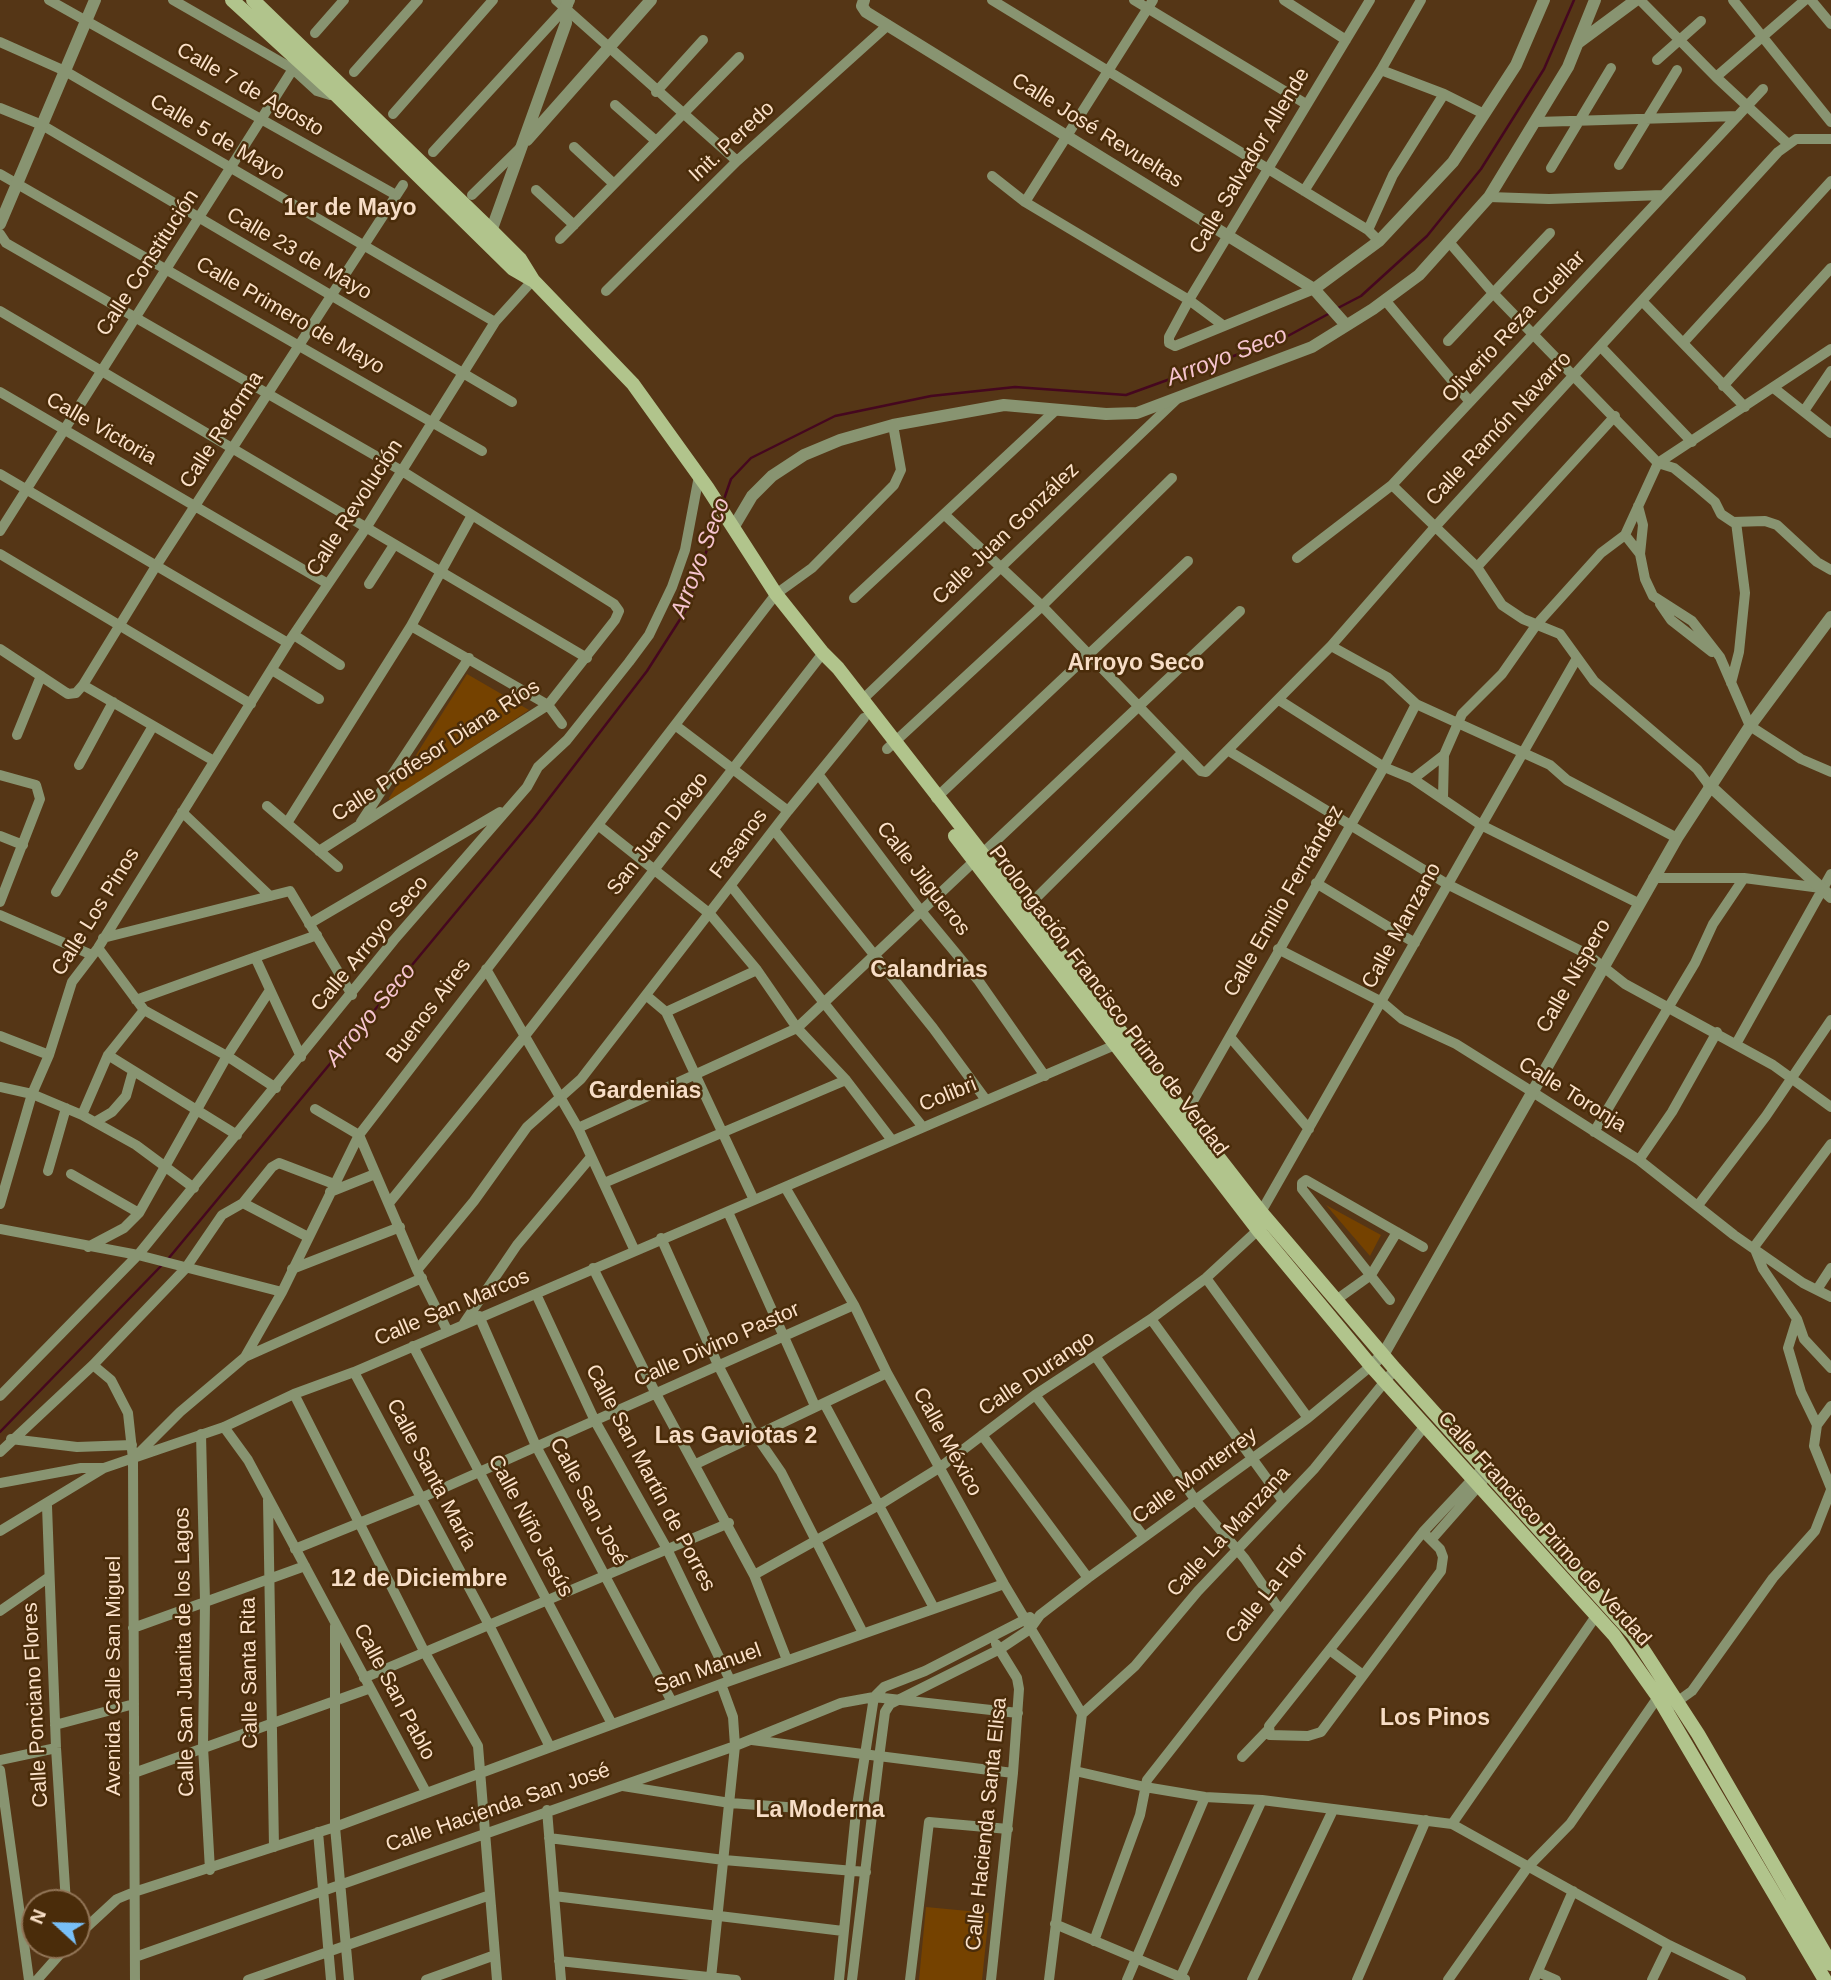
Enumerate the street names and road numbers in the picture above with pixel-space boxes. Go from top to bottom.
street label: Calle 7 de Agosto [172,38,328,142]
street label: Calle Salvador Allende [1184,63,1316,259]
street label: Calle José Revueltas [1007,68,1187,194]
street label: Calle 5 de Mayo [145,89,289,187]
street label: Init. Peredo [684,96,780,188]
street label: Calle Constitución [91,185,205,341]
street label: Calle 23 de Mayo [222,202,376,306]
street label: Oliverio Reza Cuellar [1437,246,1591,408]
street label: Calle Primero de Mayo [191,252,389,380]
street label: Calle Ramón Navarro [1421,347,1577,511]
street label: Calle Reforma [175,367,269,493]
street label: Calle Victoria [41,387,161,471]
street label: Calle Revolución [302,435,408,581]
street label: Calle Juan González [928,458,1084,610]
street label: Calle Profesor Diana Ríos [327,674,545,828]
street label: San Juan Diego [602,767,714,901]
street label: Calle Emilio Fernández [1219,801,1349,1001]
street label: Fasanos [705,804,773,884]
street label: Calle Jilgueros [871,817,975,941]
street label: Prolongación Francisco Primo de Verdad [983,841,1233,1161]
street label: Calle Los Pinos [47,843,145,981]
street label: Calle Manzano [1357,859,1447,993]
street label: Calle Arroyo Seco [306,871,434,1017]
street label: Calle Níspero [1531,915,1617,1037]
street label: Buenos Aires [381,954,477,1068]
street label: Calle Toronja [1513,1052,1631,1138]
street label: Colibri [916,1072,980,1118]
street label: Calle San Marcos [371,1264,533,1352]
street label: Calle Divino Pastor [630,1297,804,1393]
street label: Calle Durango [974,1326,1100,1422]
street label: Calle San Martín de Porres [579,1360,721,1596]
street label: Calle México [907,1383,987,1501]
street label: Calle Santa María [380,1395,482,1555]
street label: Calle Francisco Primo de Verdad [1432,1407,1656,1651]
street label: Calle Monterrey [1128,1422,1262,1530]
street label: Calle San José [544,1434,632,1570]
street label: Calle Niño Jesús [482,1451,578,1601]
street label: Calle La Manzana [1162,1462,1296,1602]
street label: Calle San Juanita de los Lagos [170,1507,200,1797]
street label: Calle La Flor [1220,1539,1314,1649]
street label: Avenida Calle San Miguel [101,1556,127,1796]
street label: Calle Santa Rita [236,1597,264,1749]
street label: Calle Ponciano Flores [18,1602,54,1808]
street label: Calle San Pablo [348,1620,440,1764]
street label: San Manuel [651,1638,765,1700]
street label: Calle Hacienda Santa Elisa [961,1696,1013,1952]
street label: Calle Hacienda San José [382,1758,614,1858]

